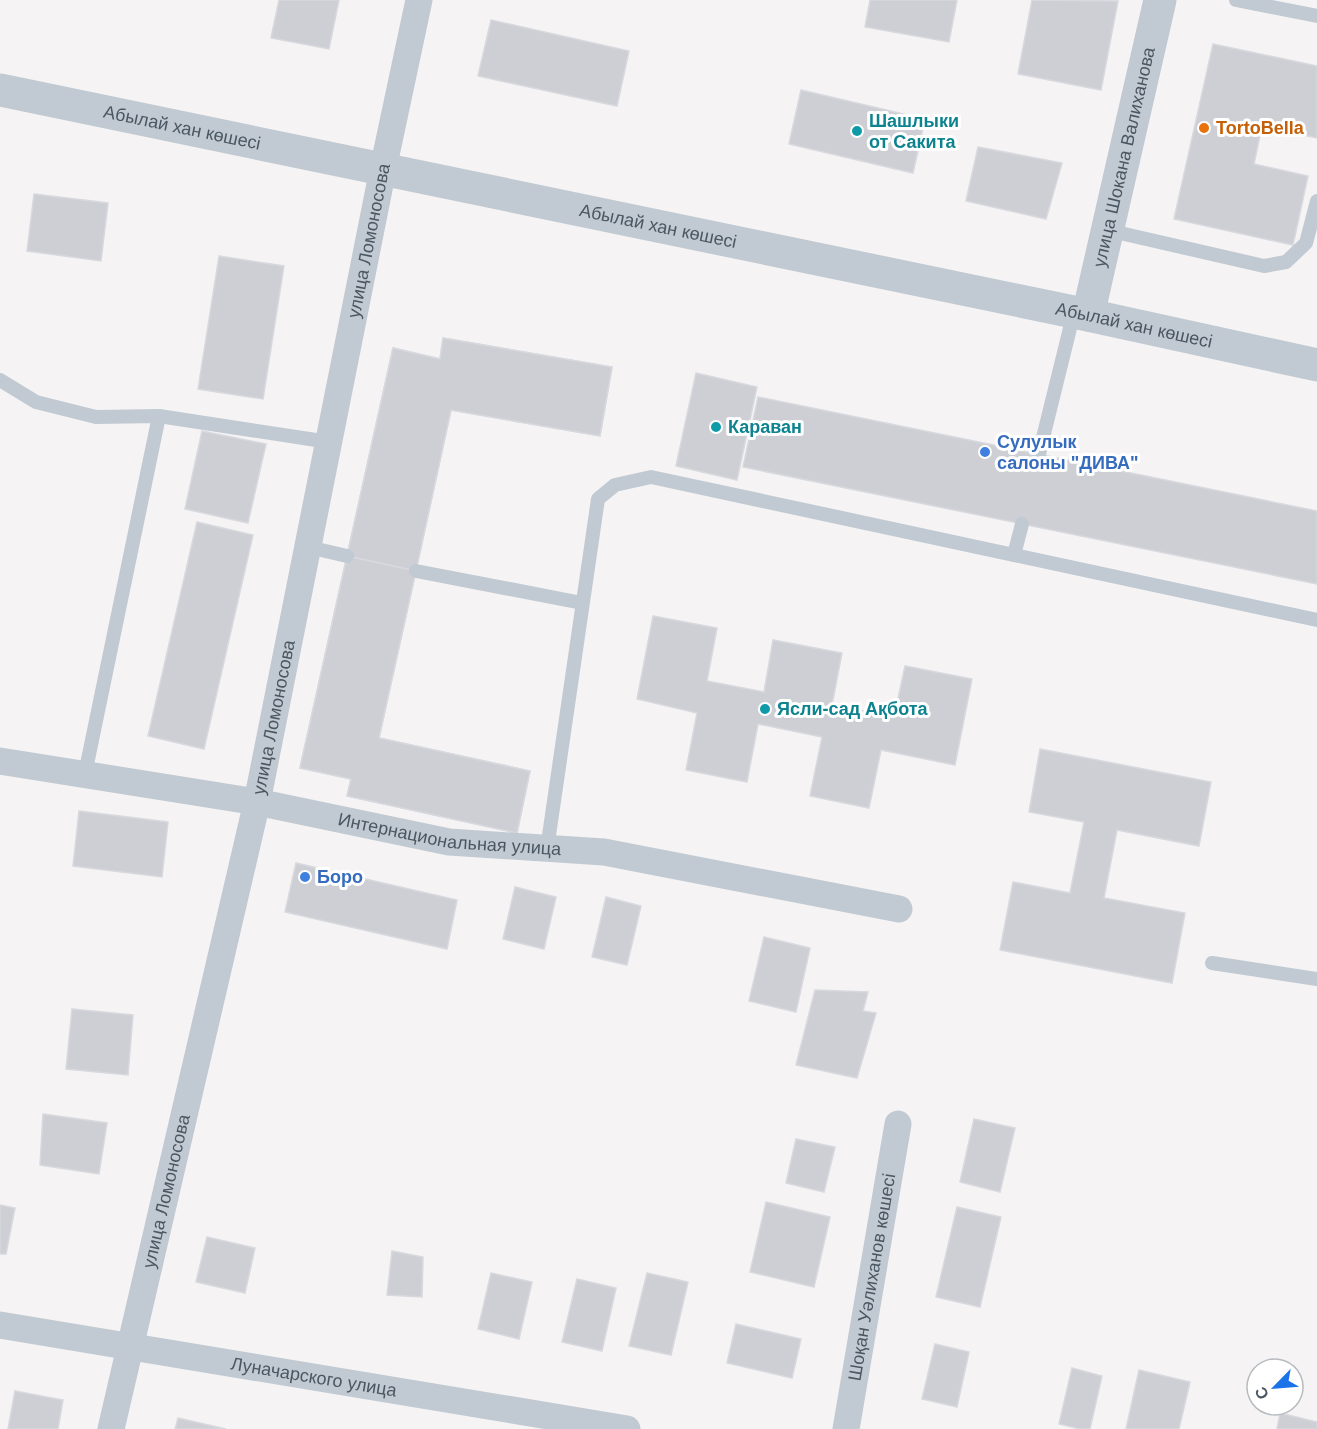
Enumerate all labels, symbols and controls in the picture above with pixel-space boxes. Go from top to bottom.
street label: улица Шокана Валиханова [1089,44,1159,269]
street label: Абылай хан көшесі [102,102,263,154]
place label: Шашлыки от Сакита [869,111,959,152]
place label: TortoBella [1216,118,1305,138]
marker: TortoBella [1197,121,1211,135]
marker: Шашлыки от Сакита [850,124,864,138]
street label: улица Ломоносова [344,161,394,320]
street label: Абылай хан көшесі [578,200,738,252]
street label: Абылай хан көшесі [1054,299,1214,352]
place label: Караван [728,417,802,437]
marker: Караван [709,420,723,434]
place label: Сулулык салоны "ДИВА" [997,432,1139,473]
marker: Сулулык салоны "ДИВА" [978,445,992,459]
street label: улица Ломоносова [249,637,299,797]
place label: Ясли-сад Ақбота [777,699,929,719]
marker: Ясли-сад Ақбота [758,702,772,716]
street label: Интернациональная улица [336,809,563,859]
place label: Боро [317,867,363,887]
marker: Боро [298,870,312,884]
street label: улица Ломоносова [139,1112,194,1270]
street label: Шоқан Уәлиханов көшесі [844,1172,899,1382]
street label: Луначарского улица [229,1353,399,1401]
north arrow [1245,1357,1305,1417]
text: С [1252,1384,1272,1402]

